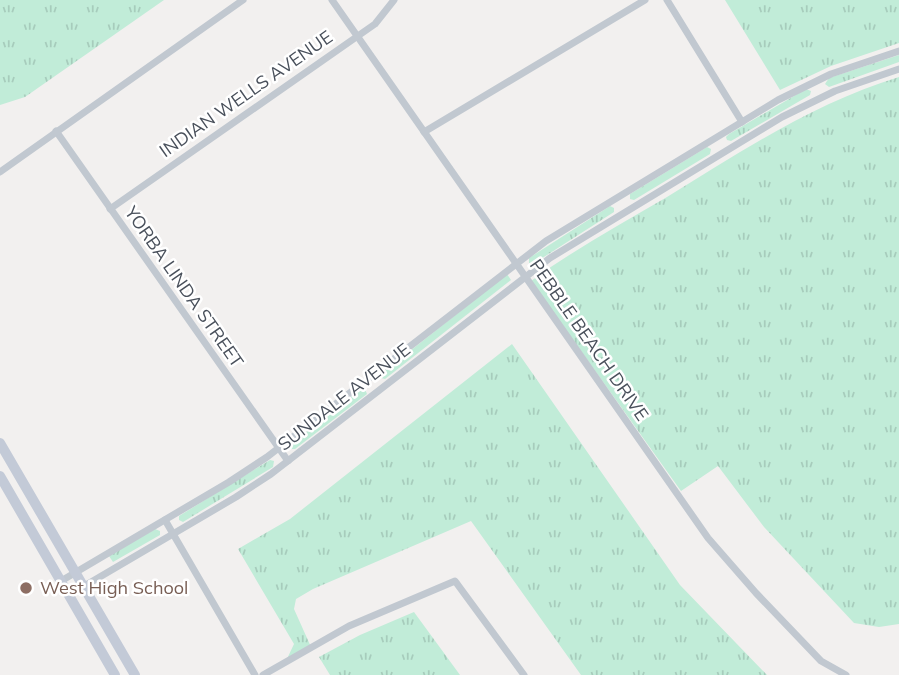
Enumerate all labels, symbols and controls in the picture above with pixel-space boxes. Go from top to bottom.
street label: INDIAN WELLS AVENUE [155,25,337,162]
street label: YORBA LINDA STREET [119,201,249,372]
street label: PEBBLE BEACH DRIVE [525,254,654,425]
street label: SUNDALE AVENUE [273,338,415,456]
place label: West High School [40,576,188,599]
marker: West High School [18,580,34,596]

